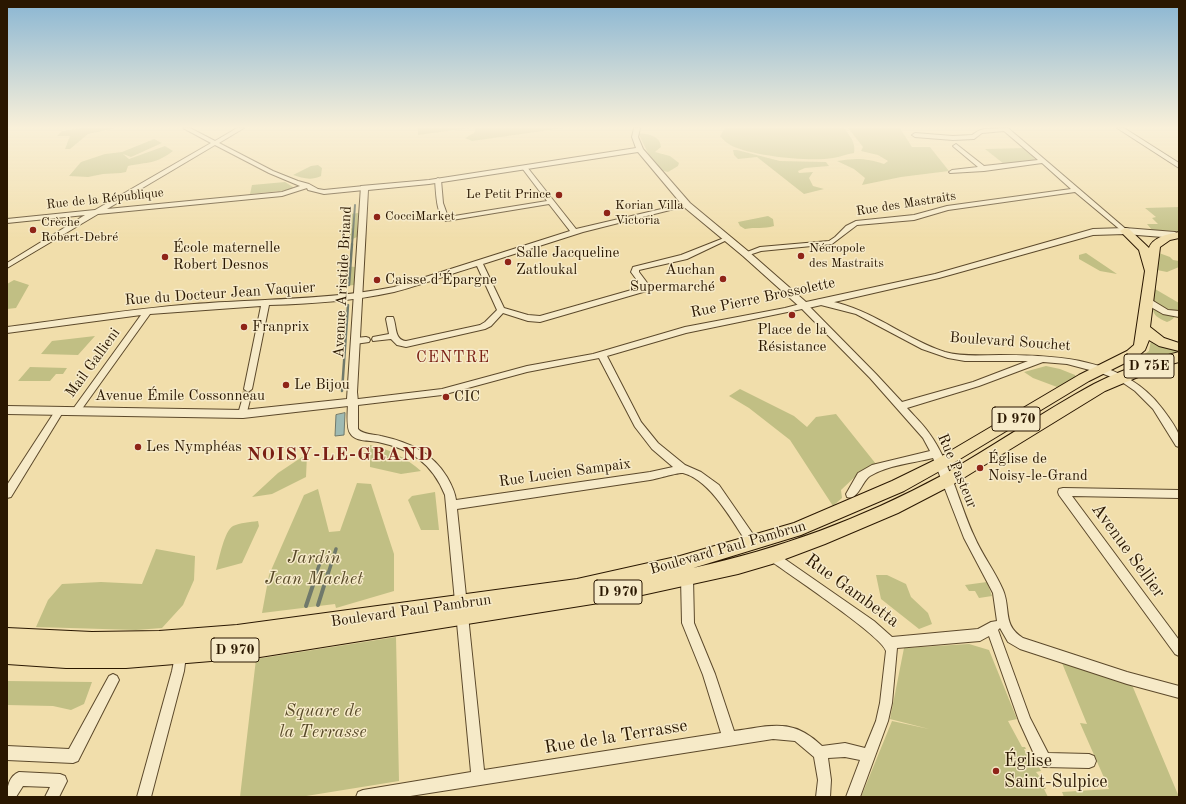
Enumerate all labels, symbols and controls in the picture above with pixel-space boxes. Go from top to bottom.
street label: Rue de la République [46,185,164,213]
place label: Le Petit Prince [466,187,551,203]
street label: Rue des Mastraits [855,188,957,220]
marker: Le Petit Prince [554,190,564,200]
place label: Korian Villa Victoria [615,198,684,229]
street label: Avenue Aristide Briand [330,206,356,358]
marker: Korian Villa Victoria [602,208,612,218]
place label: CocciMarket [385,209,455,225]
marker: CocciMarket [372,212,382,222]
place label: Crèche Robert-Debré [41,215,118,246]
marker: Crèche Robert-Debré [28,225,38,235]
place label: École maternelle Robert Desnos [173,239,280,274]
place label: Nécropole des Mastraits [809,241,884,272]
place label: Salle Jacqueline Zatloukal [516,244,619,279]
marker: Nécropole des Mastraits [796,251,806,261]
marker: École maternelle Robert Desnos [160,252,170,262]
marker: Salle Jacqueline Zatloukal [503,257,513,267]
place label: Auchan Supermarché [630,261,715,296]
place label: Caisse d'Épargne [385,271,497,289]
street label: Rue Pierre Brossolette [689,274,837,322]
marker: Auchan Supermarché [718,274,728,284]
marker: Caisse d'Épargne [372,275,382,285]
street label: Rue du Docteur Jean Vaquier [124,278,316,310]
marker: Place de la Résistance [787,310,797,320]
place label: Franprix [252,318,310,336]
place label: Place de la Résistance [757,321,827,356]
marker: Franprix [239,322,249,332]
street label: Mail Gallieni [62,325,124,401]
street label: Boulevard Souchet [949,329,1071,355]
district label: CENTRE [416,348,490,368]
road number: D 75E [1124,354,1174,378]
place label: Le Bijou [294,376,350,394]
marker: Le Bijou [281,380,291,390]
street label: Avenue Émile Cossonneau [95,387,265,405]
place label: CIC [454,388,480,406]
marker: CIC [441,392,451,402]
road number: D 970 [992,407,1040,431]
street label: Rue Pasteur [933,431,981,511]
place label: Les Nymphéas [146,438,242,456]
marker: Les Nymphéas [133,442,143,452]
district label: NOISY-LE-GRAND [247,444,433,466]
place label: Église de Noisy-le-Grand [988,450,1088,485]
street label: Rue Lucien Sampaix [498,455,632,491]
marker: Église de Noisy-le-Grand [975,463,985,473]
street label: Avenue Sellier [1086,499,1170,603]
street label: Boulevard Paul Pambrun [648,517,808,579]
park label: Jardin Jean Machet [265,547,363,590]
street label: Rue Gambetta [801,550,903,632]
road number: D 970 [594,580,642,604]
street label: Boulevard Paul Pambrun [330,591,492,631]
road number: D 970 [211,638,259,662]
park label: Square de la Terrasse [279,700,367,742]
street label: Rue de la Terrasse [543,715,689,759]
place label: Église Saint-Sulpice [1004,750,1108,792]
marker: Église Saint-Sulpice [991,766,1001,776]

